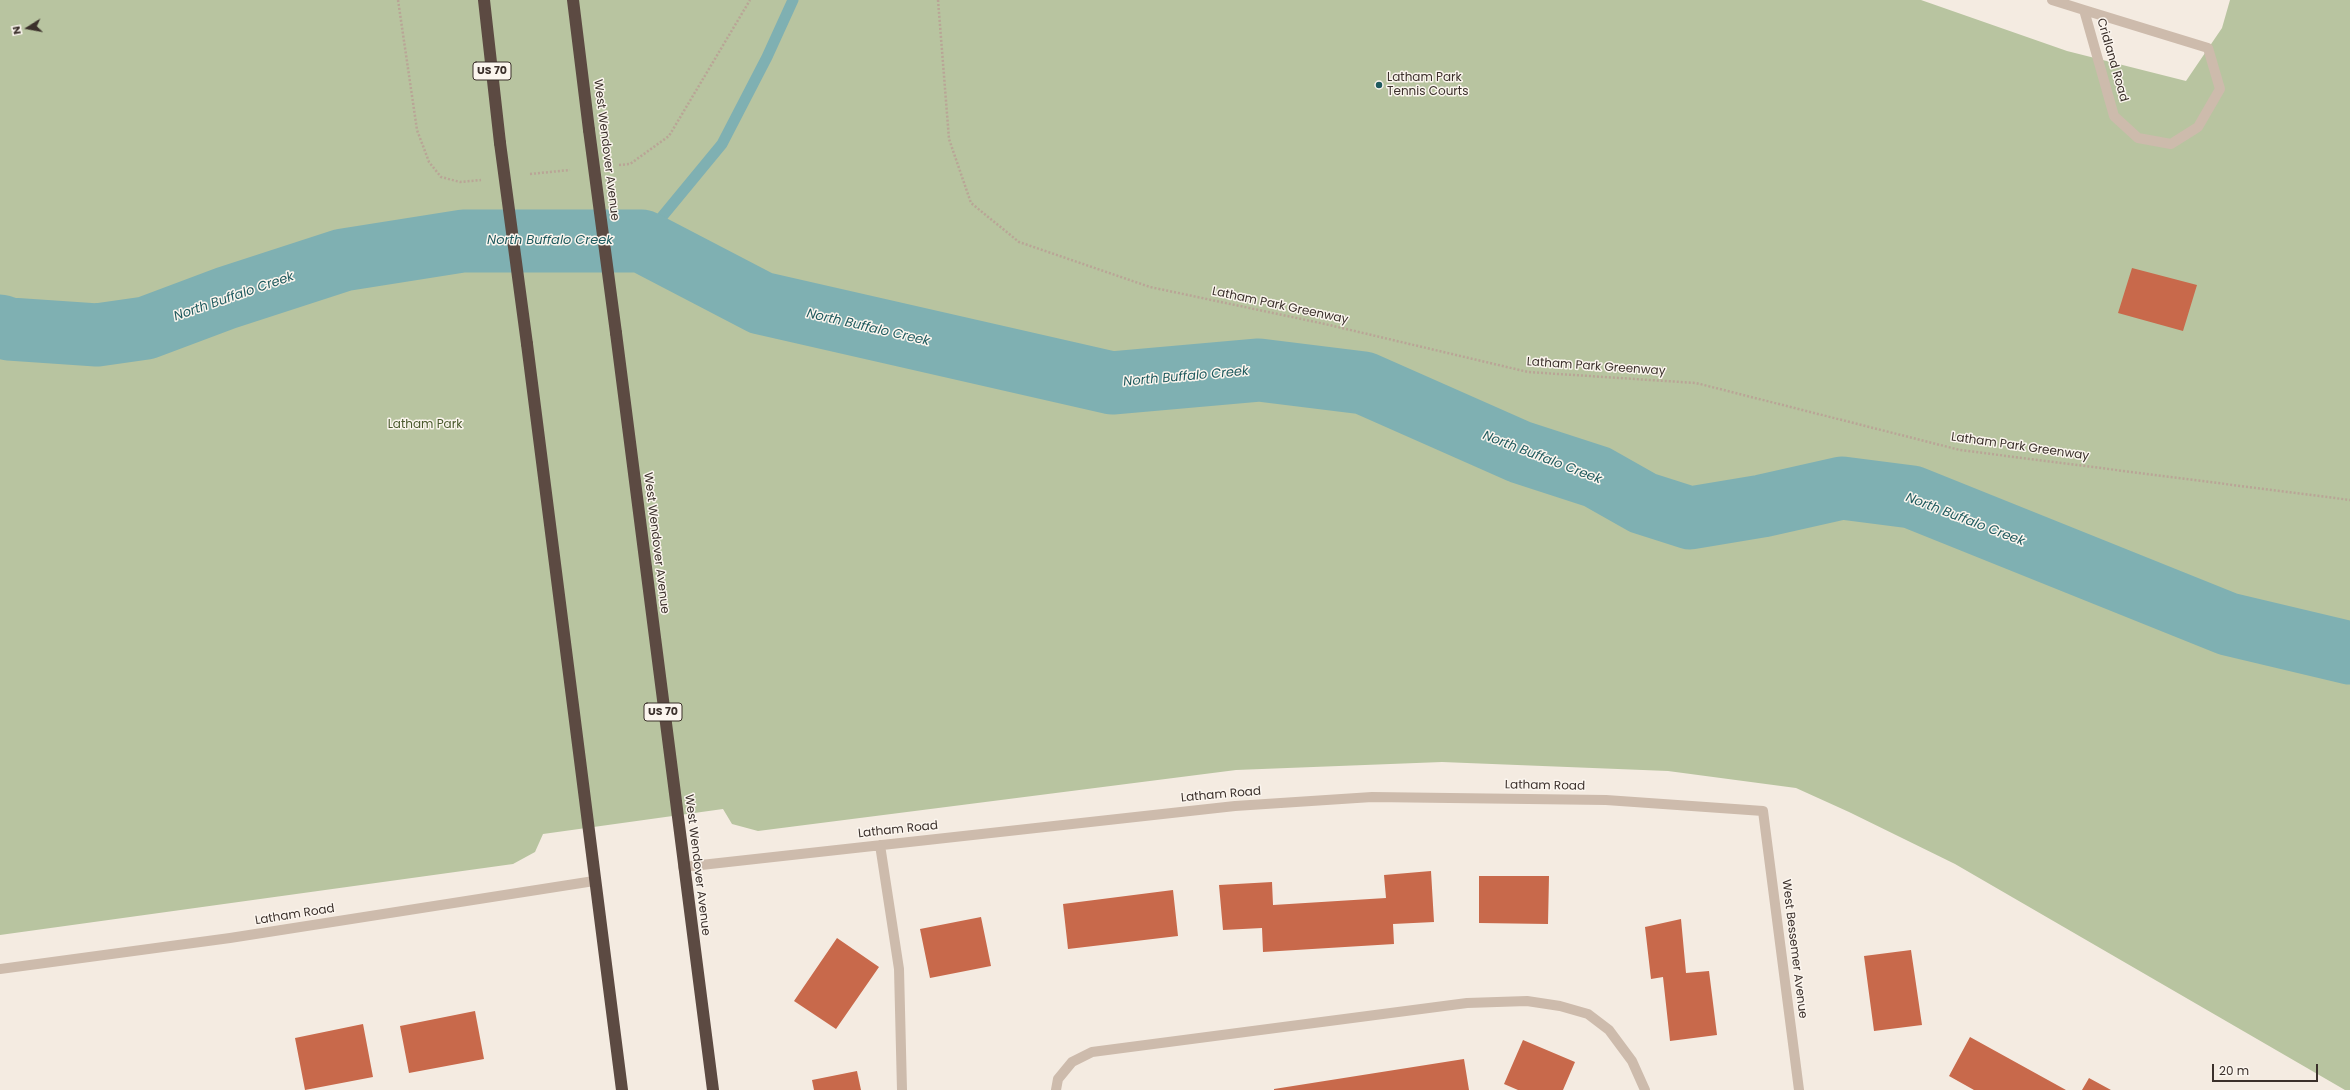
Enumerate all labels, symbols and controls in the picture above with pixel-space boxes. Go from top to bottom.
north arrow [8,8,48,48]
street label: Cridland Road [2093,17,2131,103]
text: N [8,25,25,36]
road number: US 70 [473,62,511,80]
place label: Latham Park Tennis Courts [1387,71,1468,99]
street label: West Wendover Avenue [590,78,622,222]
marker: Latham Park Tennis Courts [1374,80,1384,90]
water label: North Buffalo Creek [487,233,613,249]
water label: North Buffalo Creek [172,269,296,325]
street label: Latham Park Greenway [1211,285,1349,327]
water label: North Buffalo Creek [805,306,931,350]
street label: Latham Park Greenway [1526,355,1666,379]
water label: North Buffalo Creek [1123,364,1249,390]
park label: Latham Park [388,418,462,432]
water label: North Buffalo Creek [1480,428,1604,488]
street label: Latham Park Greenway [1950,430,2090,464]
street label: West Wendover Avenue [640,471,672,615]
water label: North Buffalo Creek [1903,490,2027,550]
road number: US 70 [644,703,682,721]
street label: Latham Road [1505,778,1585,794]
street label: Latham Road [1180,784,1262,806]
street label: West Wendover Avenue [681,793,713,937]
street label: Latham Road [857,819,939,841]
street label: West Bessemer Avenue [1778,878,1810,1020]
street label: Latham Road [254,902,336,928]
scale bar [2214,1056,2320,1082]
text: 20 m [2219,1062,2249,1079]

